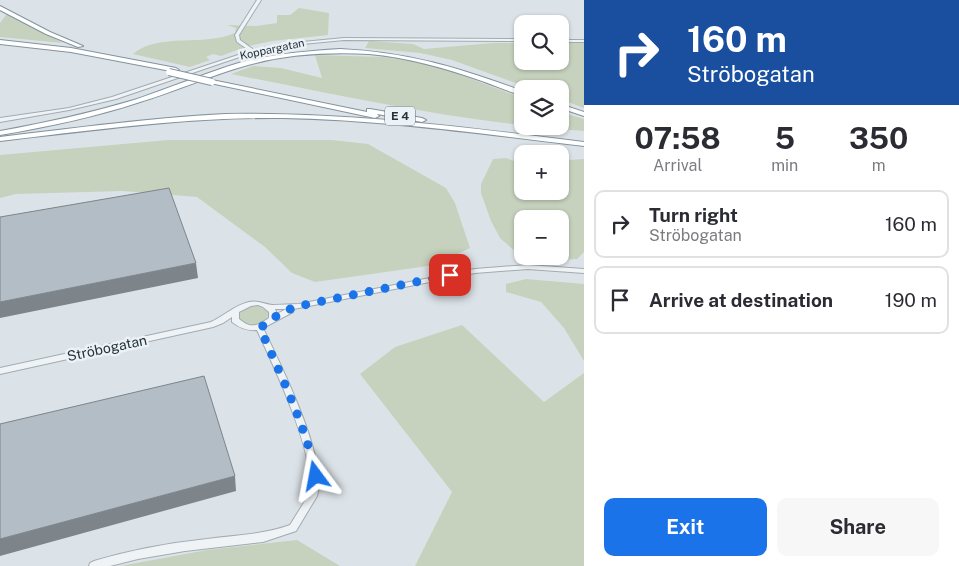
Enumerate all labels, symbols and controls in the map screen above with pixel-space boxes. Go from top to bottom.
map controls [514,15,569,265]
button: search [514,15,569,70]
text: 160 m [687,19,787,60]
icon: right [604,20,669,85]
street label: Koppargatan [239,36,305,62]
text: Ströbogatan [687,61,815,87]
button: layers [514,80,569,135]
road number: E 4 [385,106,415,125]
text: 07:58 [635,120,721,156]
text: 5 [775,120,795,156]
text: 350 [849,120,908,156]
button: + [514,145,569,200]
text: Arrival [653,156,702,175]
text: min [771,156,798,175]
text: m [872,156,886,175]
text: Turn right [649,204,738,226]
button: − [514,210,569,265]
icon: right [606,210,634,238]
text: 160 m [885,213,937,235]
text: Ströbogatan [649,226,742,245]
pin [429,254,471,296]
icon: arrive [436,261,464,289]
icon: arrive [606,286,634,314]
text: Arrive at destination [649,289,833,311]
text: 190 m [885,289,937,311]
street label: Ströbogatan [66,332,148,364]
position arrow [289,449,341,501]
button: Exit [604,498,767,556]
button: Share [777,498,939,556]

